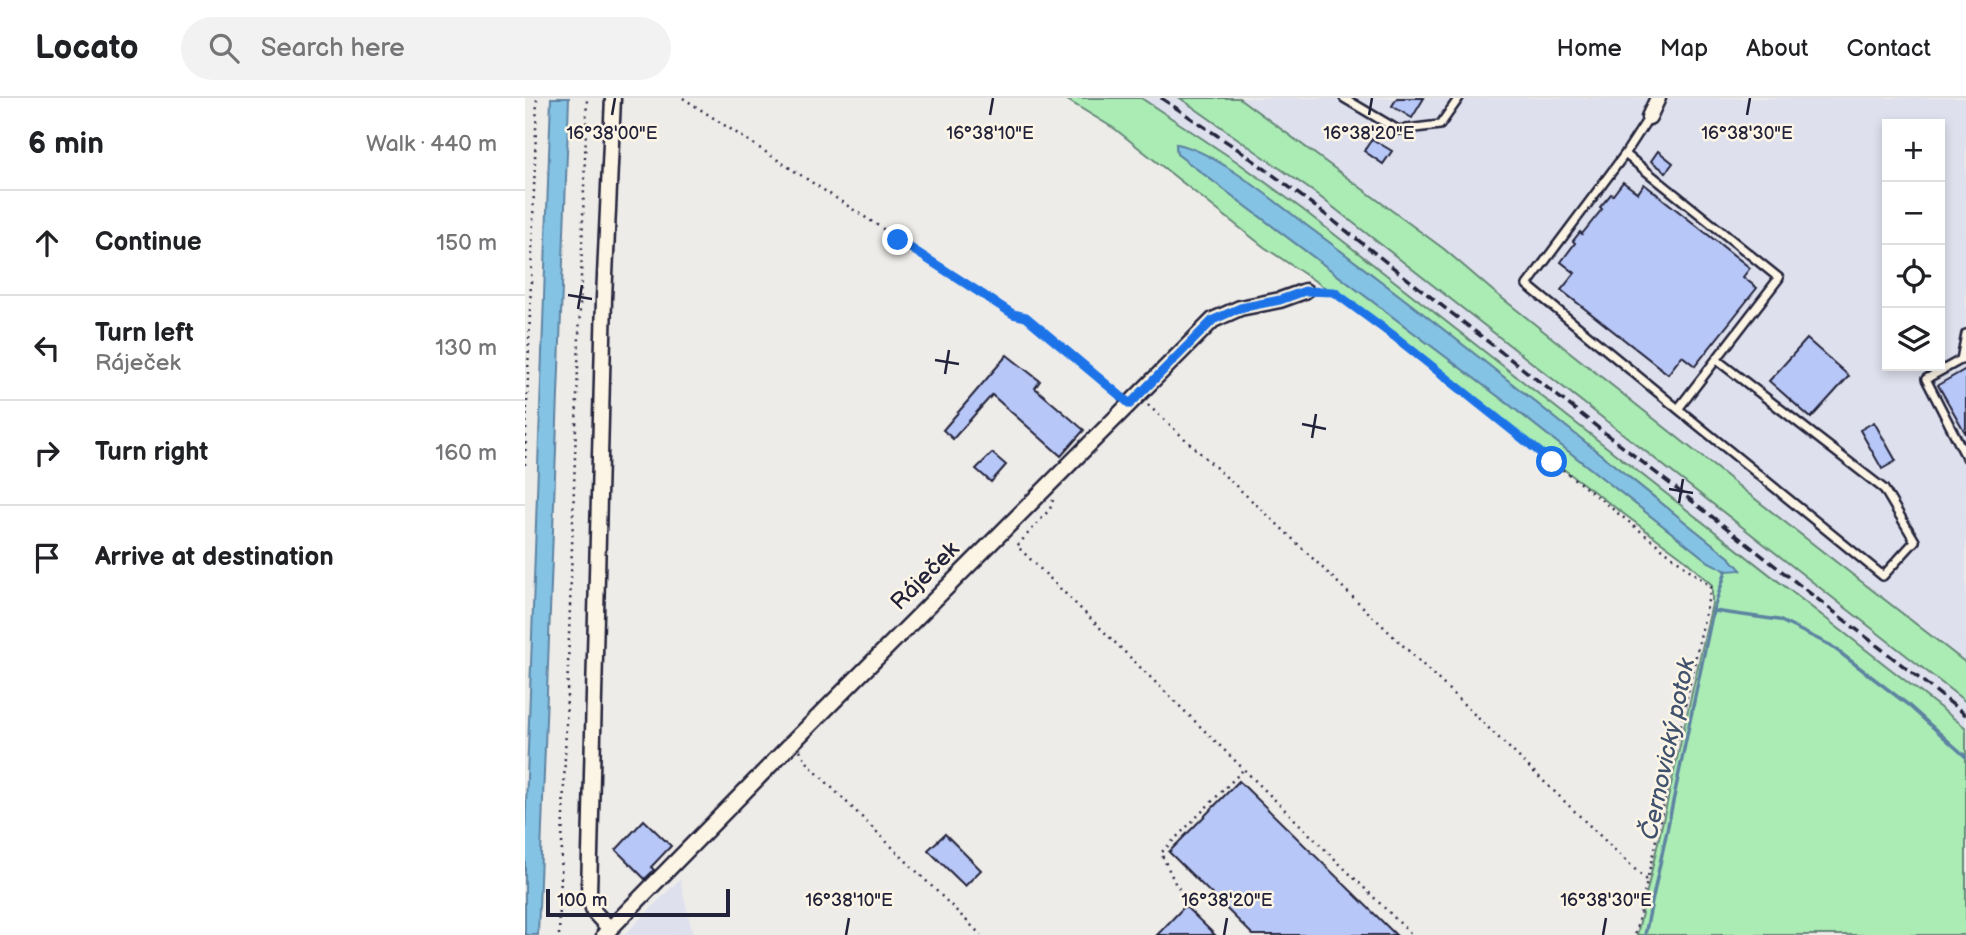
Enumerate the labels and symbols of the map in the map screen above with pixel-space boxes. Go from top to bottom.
text: 16°38'00"E [566,123,658,144]
text: 16°38'10"E [946,123,1034,144]
text: 16°38'20"E [1323,123,1415,144]
text: 16°38'30"E [1701,123,1793,144]
route end [882,224,913,255]
route start [1536,446,1567,477]
street label: Ráječek [885,535,966,616]
water label: Černovický potok [1634,654,1702,842]
scale bar [546,886,730,918]
text: 16°38'10"E [805,890,893,911]
text: 16°38'20"E [1181,890,1273,911]
text: 16°38'30"E [1560,890,1652,911]

